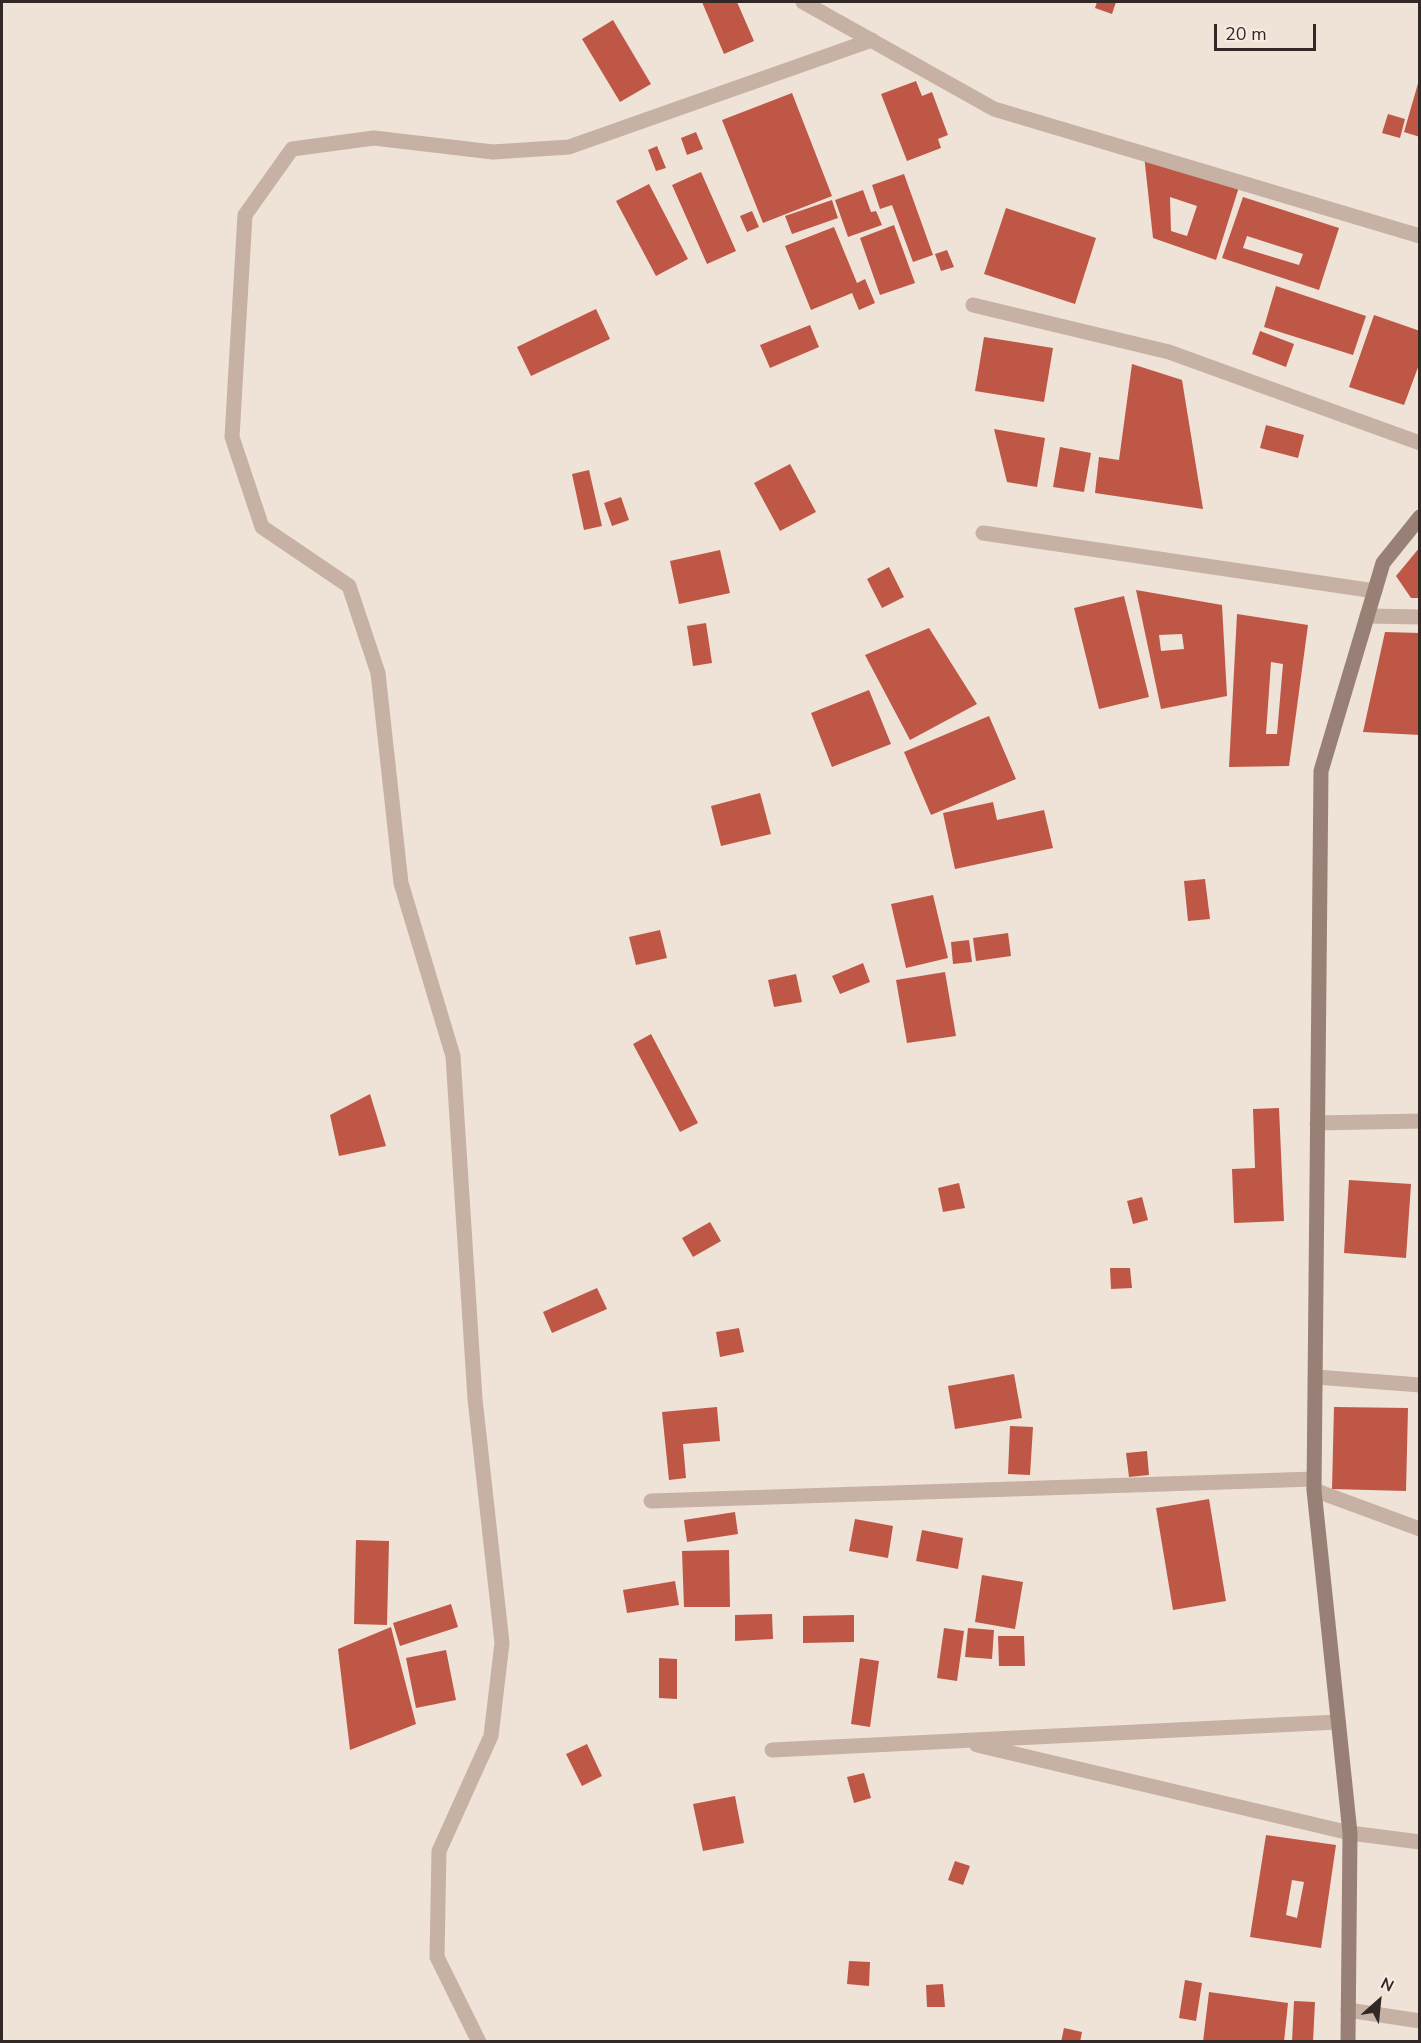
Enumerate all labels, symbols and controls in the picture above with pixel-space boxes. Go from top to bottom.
scale bar [1217,12,1319,50]
text: 20 m [1225,22,1267,46]
north arrow [1349,1971,1409,2031]
text: N [1377,1972,1397,1997]

